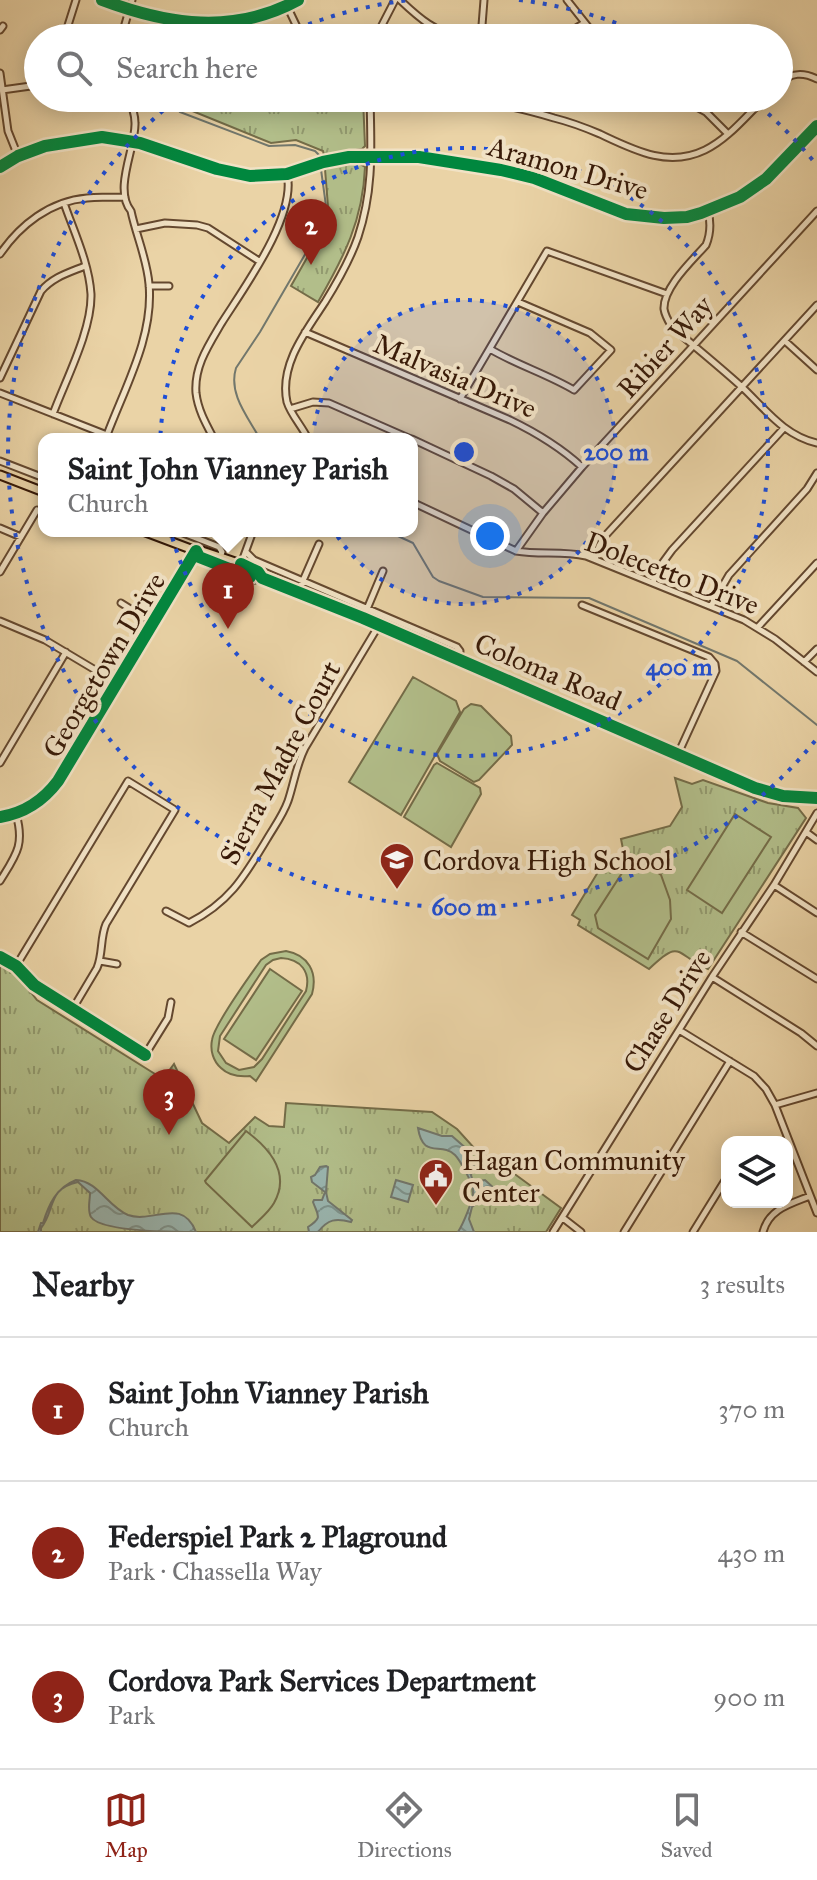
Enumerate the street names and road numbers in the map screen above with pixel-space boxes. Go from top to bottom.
street label: Aramon Drive [483,128,652,208]
street label: Ribier Way [610,288,721,406]
street label: Malvasia Drive [368,326,542,426]
street label: Dolecetto Drive [580,524,764,622]
street label: Georgetown Drive [35,566,173,764]
street label: Coloma Road [469,625,627,719]
street label: Sierra Madre Court [212,655,348,871]
street label: Chase Drive [615,943,719,1079]

